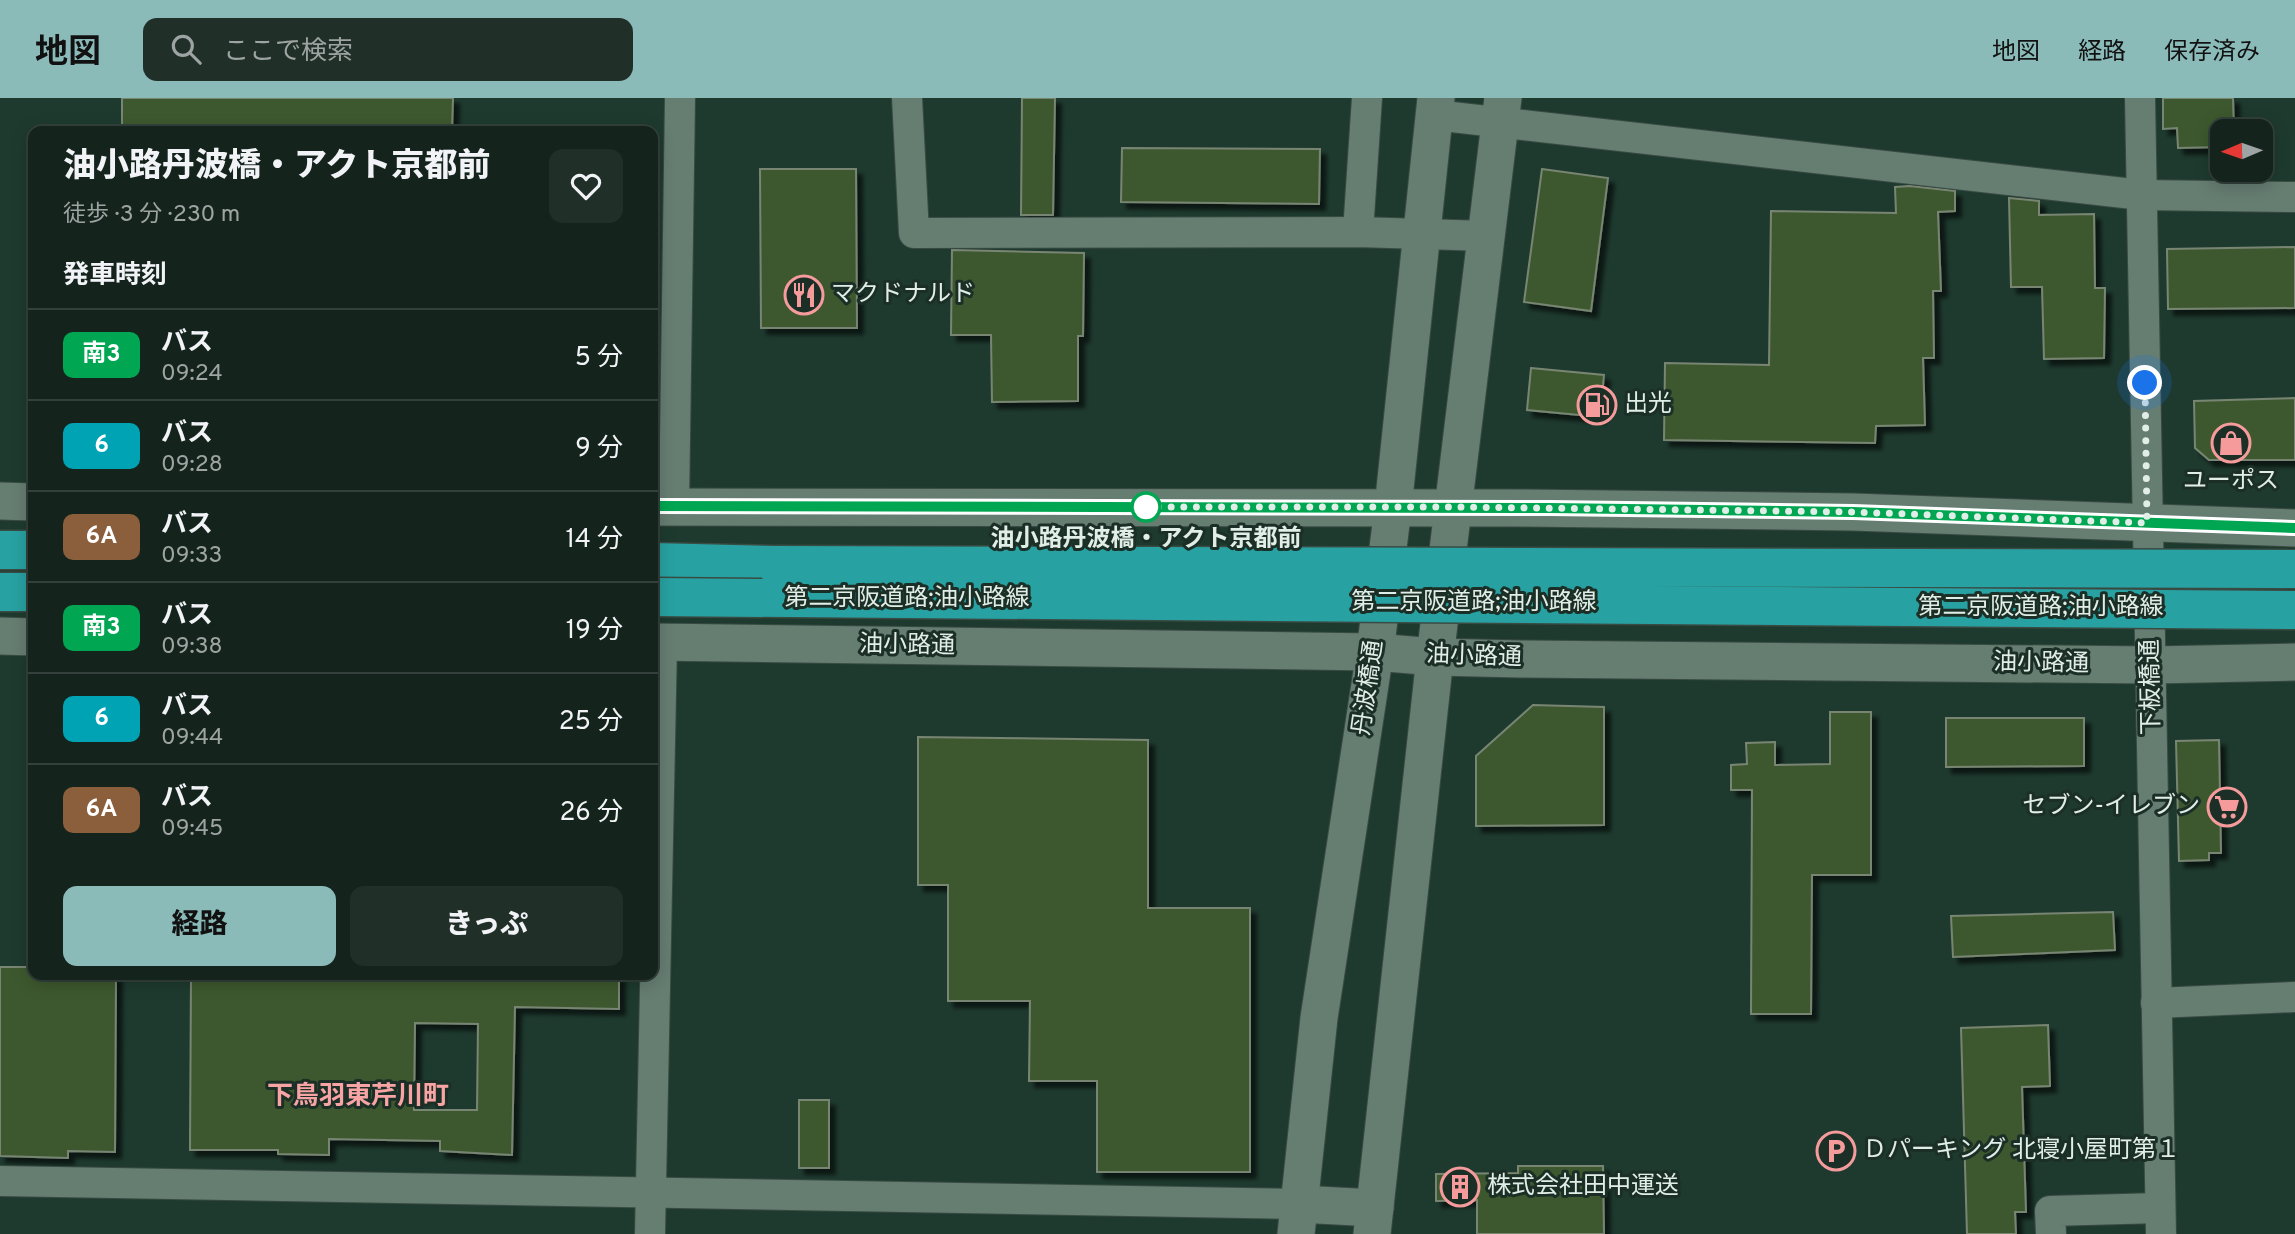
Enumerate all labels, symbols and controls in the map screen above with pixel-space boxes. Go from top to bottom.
search box [143,18,633,81]
icon: search [167,30,205,68]
text: 地図 [35,33,101,75]
text: ここで検索 [223,36,353,69]
text: 地図 [1992,38,2040,68]
text: 経路 [2078,38,2126,68]
text: 保存済み [2164,38,2260,68]
north arrow [2210,119,2273,182]
map controls [2210,119,2273,182]
text: 油小路丹波橋・アクト京都前 [63,147,490,189]
button: heart [549,149,623,223]
text: 徒歩 · 3 分 · 230 m [63,201,240,230]
text: 発車時刻 [63,260,167,293]
restaurant icon: マクドナルド [783,274,825,316]
place label: マクドナルド [831,280,975,310]
text: バス [161,327,213,360]
text: 南3 [82,340,121,370]
text: 5 分 [575,342,623,375]
text: 09:24 [161,360,223,389]
your location [2127,365,2162,400]
fuel station icon: 出光 [1576,384,1618,426]
place label: 出光 [1624,390,1672,420]
text: バス [161,418,213,451]
shop icon: ユーポス [2210,422,2252,464]
text: 6 [94,431,109,461]
text: 9 分 [575,433,623,466]
text: 09:28 [161,451,223,480]
place label: ユーポス [2183,467,2279,497]
marker: 油小路丹波橋・アクト京都前 [1131,492,1161,522]
text: バス [161,509,213,542]
text: 6A [86,522,117,552]
text: 14 分 [566,524,623,557]
place label: 油小路丹波橋・アクト京都前 [991,525,1301,555]
text: 09:33 [161,542,222,571]
street label: 第二京阪道路;油小路線 [784,584,1030,614]
street label: 第二京阪道路;油小路線 [1351,588,1597,618]
street label: 第二京阪道路;油小路線 [1918,593,2164,623]
text: バス [161,600,213,633]
text: 南3 [82,613,121,643]
text: 19 分 [566,615,623,648]
street label: 油小路通 [859,630,955,662]
text: 09:38 [161,633,223,662]
street label: 丹波橋通 [1347,638,1391,738]
street label: 下板橋通 [2136,639,2168,735]
street label: 油小路通 [1426,640,1522,674]
street label: 油小路通 [1993,648,2089,680]
text: バス [161,691,213,724]
text: 6 [94,704,109,734]
text: 25 分 [559,706,623,739]
text: 09:44 [161,724,223,753]
text: バス [161,782,213,815]
supermarket icon: セブン-イレブン [2206,786,2248,828]
place label: セブン-イレブン [2022,792,2200,822]
text: 6A [86,795,117,825]
text: 26 分 [559,797,623,830]
text: 09:45 [161,815,223,844]
button: 経路 [63,886,336,966]
button: きっぷ [350,886,623,966]
district label: 下鳥羽東芹川町 [267,1081,449,1114]
parking icon: Ｄパーキング 北寝小屋町第１ [1815,1130,1857,1172]
place label: Ｄパーキング 北寝小屋町第１ [1863,1136,2180,1166]
building icon: 株式会社田中運送 [1439,1166,1481,1208]
place label: 株式会社田中運送 [1487,1172,1679,1202]

